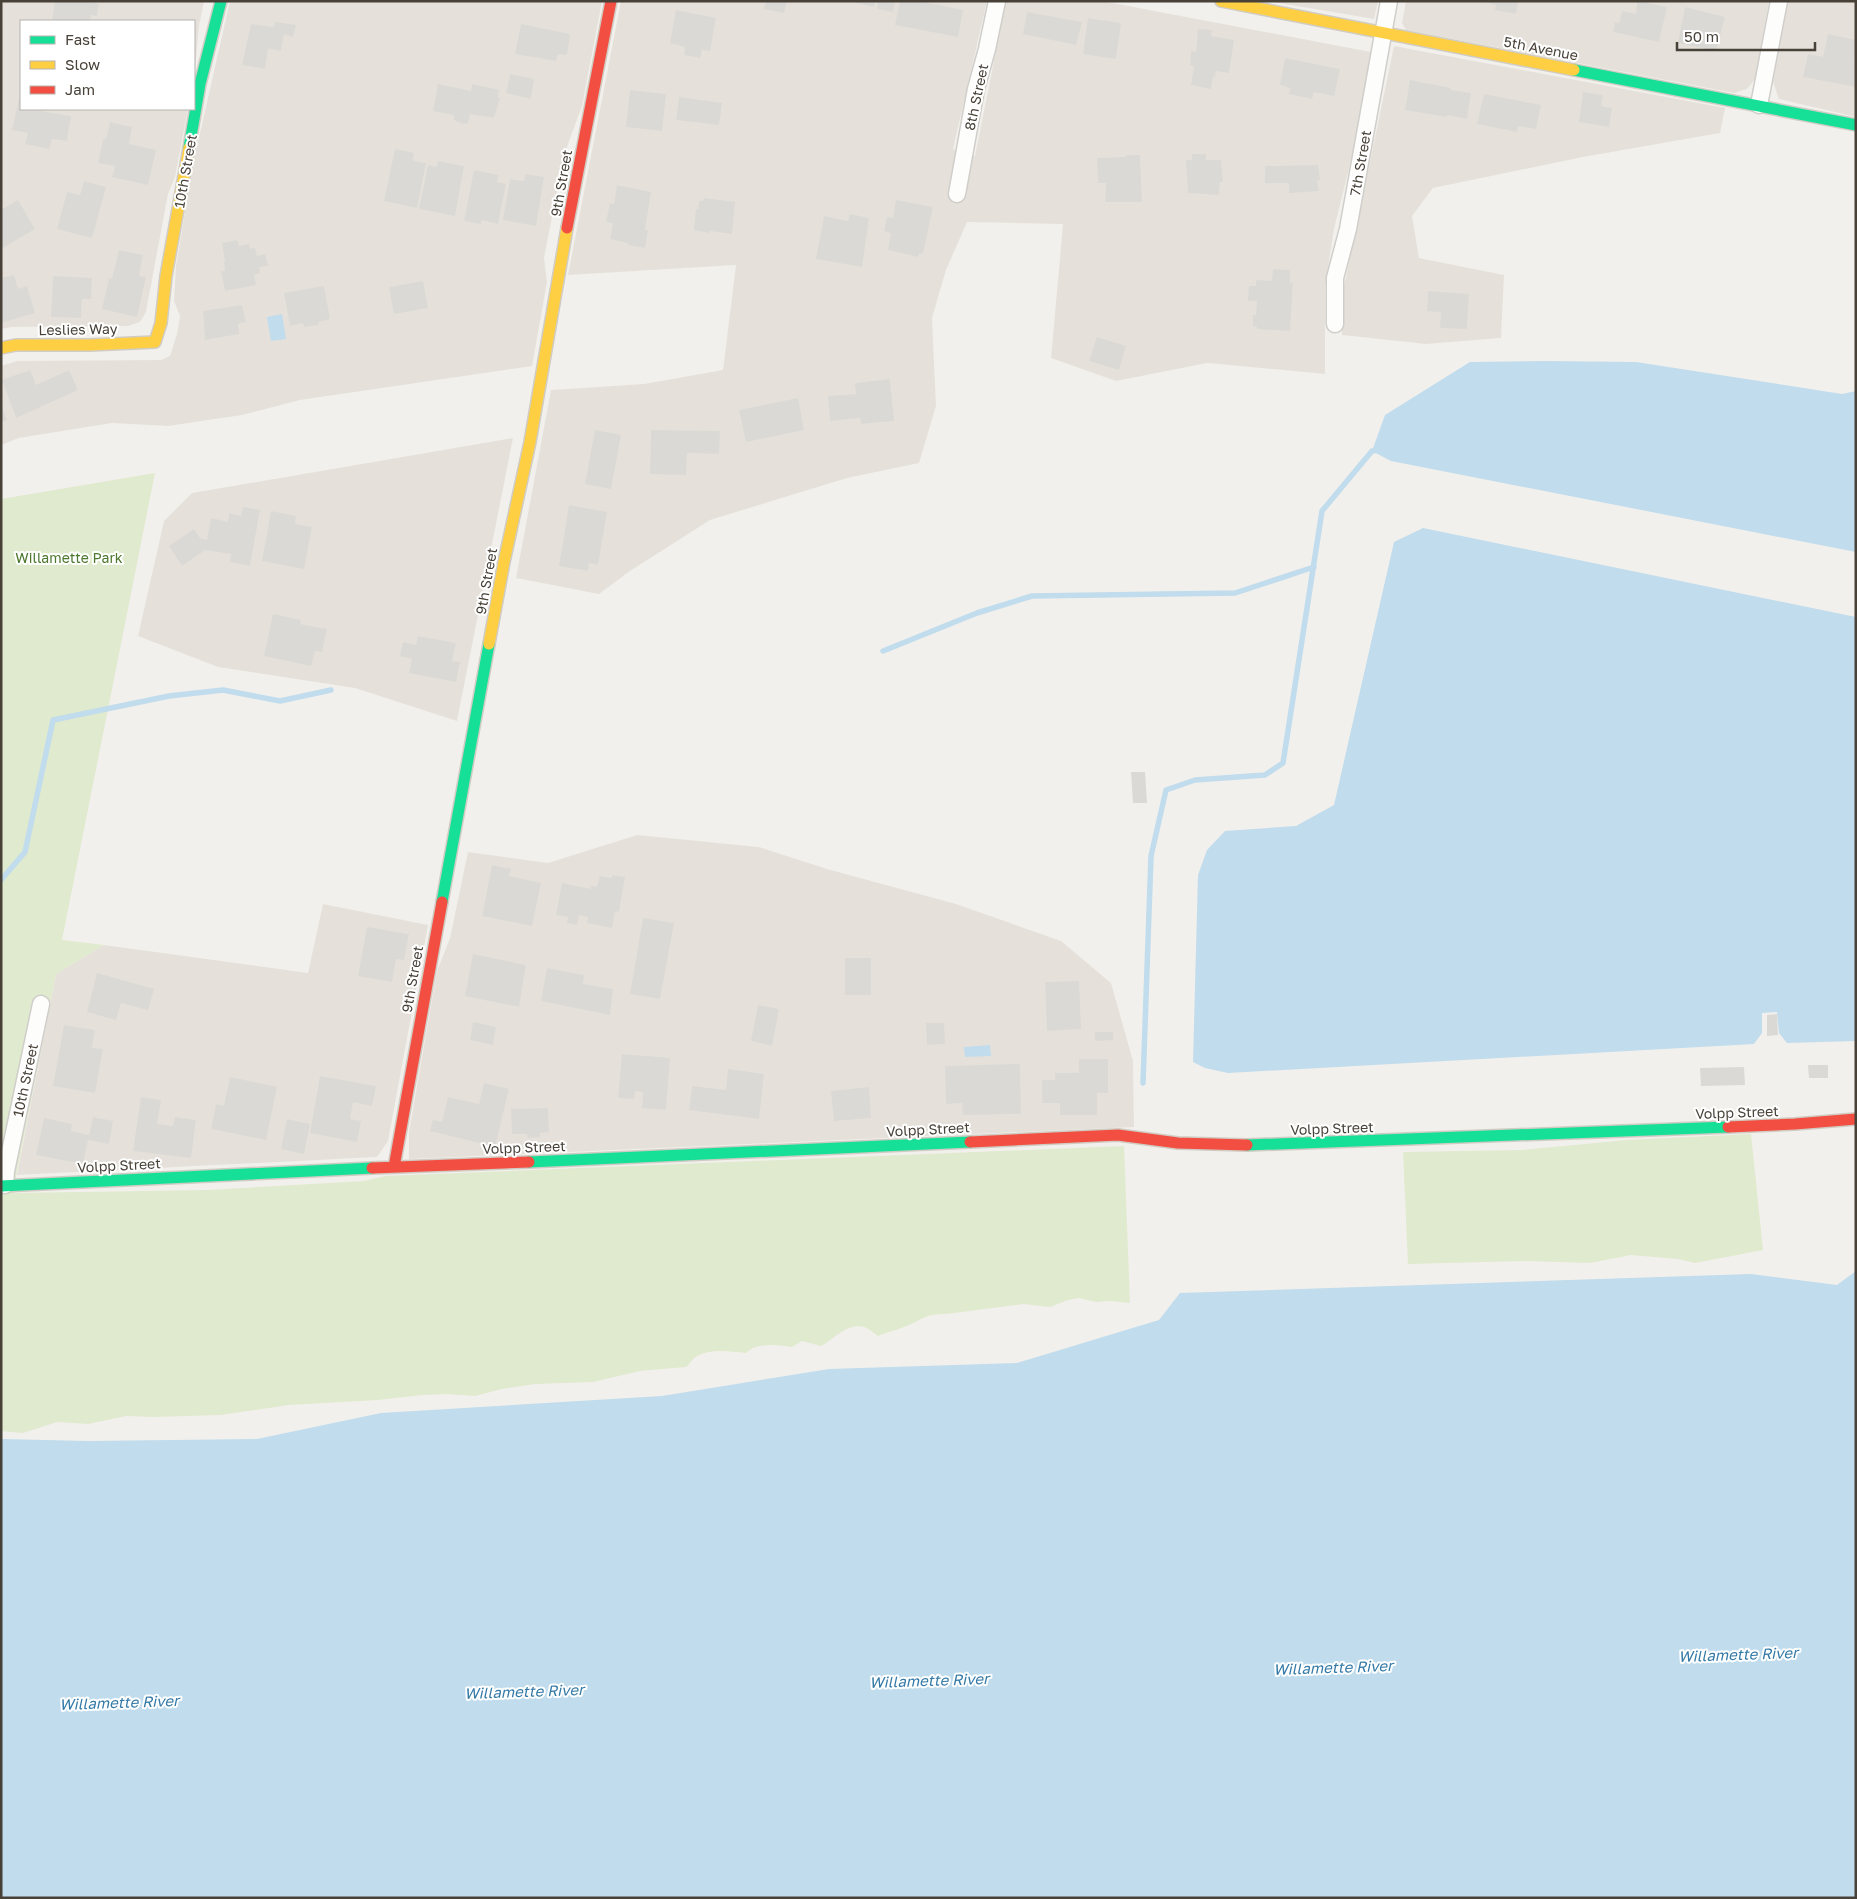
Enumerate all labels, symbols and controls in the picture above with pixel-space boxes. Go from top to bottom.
legend [20,20,195,110]
scale bar [1677,20,1814,52]
text: 50 m [1684,27,1719,45]
text: Fast [65,30,96,48]
street label: 5th Avenue [1502,32,1580,64]
text: Slow [65,55,100,73]
street label: 8th Street [961,62,991,132]
text: Jam [65,80,95,98]
street label: 7th Street [1346,129,1374,197]
street label: 10th Street [170,133,200,209]
street label: 9th Street [547,148,575,218]
street label: Leslies Way [38,320,118,338]
street label: 9th Street [472,546,500,616]
park label: Willamette Park [15,549,123,566]
street label: 9th Street [398,944,426,1014]
street label: 10th Street [9,1042,41,1118]
street label: Volpp Street [1695,1102,1779,1122]
street label: Volpp Street [886,1118,970,1140]
street label: Volpp Street [1290,1118,1374,1138]
street label: Volpp Street [482,1137,566,1157]
street label: Volpp Street [77,1154,161,1176]
water label: Willamette River [1678,1643,1800,1665]
water label: Willamette River [1273,1656,1395,1678]
water label: Willamette River [869,1669,991,1691]
water label: Willamette River [464,1680,586,1702]
water label: Willamette River [59,1691,181,1713]

